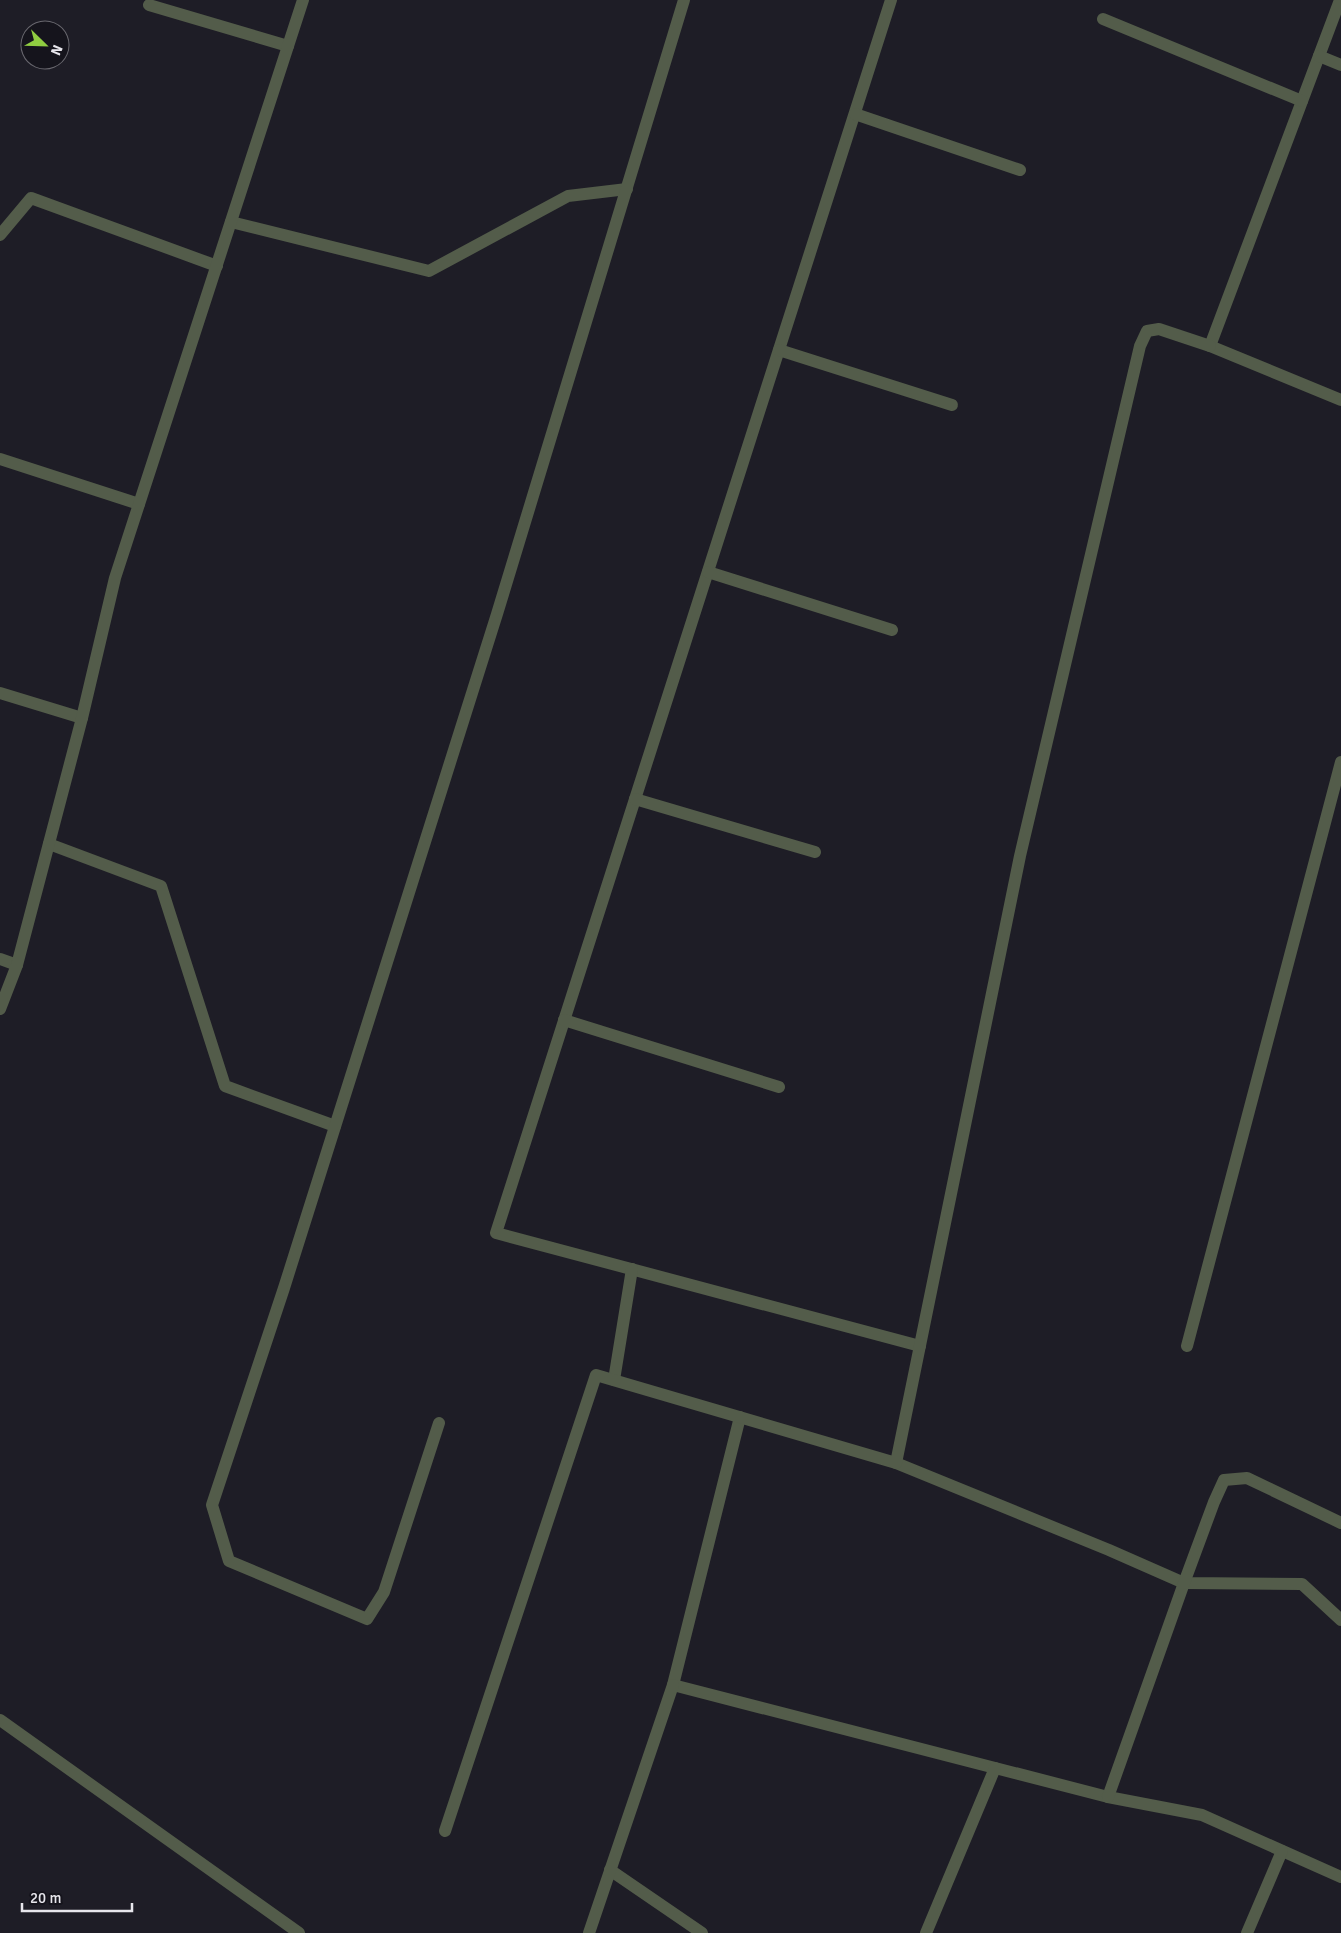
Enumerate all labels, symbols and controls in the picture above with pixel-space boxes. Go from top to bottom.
north arrow [20,20,70,70]
text: N [47,42,66,58]
scale bar [22,1880,132,1912]
text: 20 m [30,1889,61,1907]

